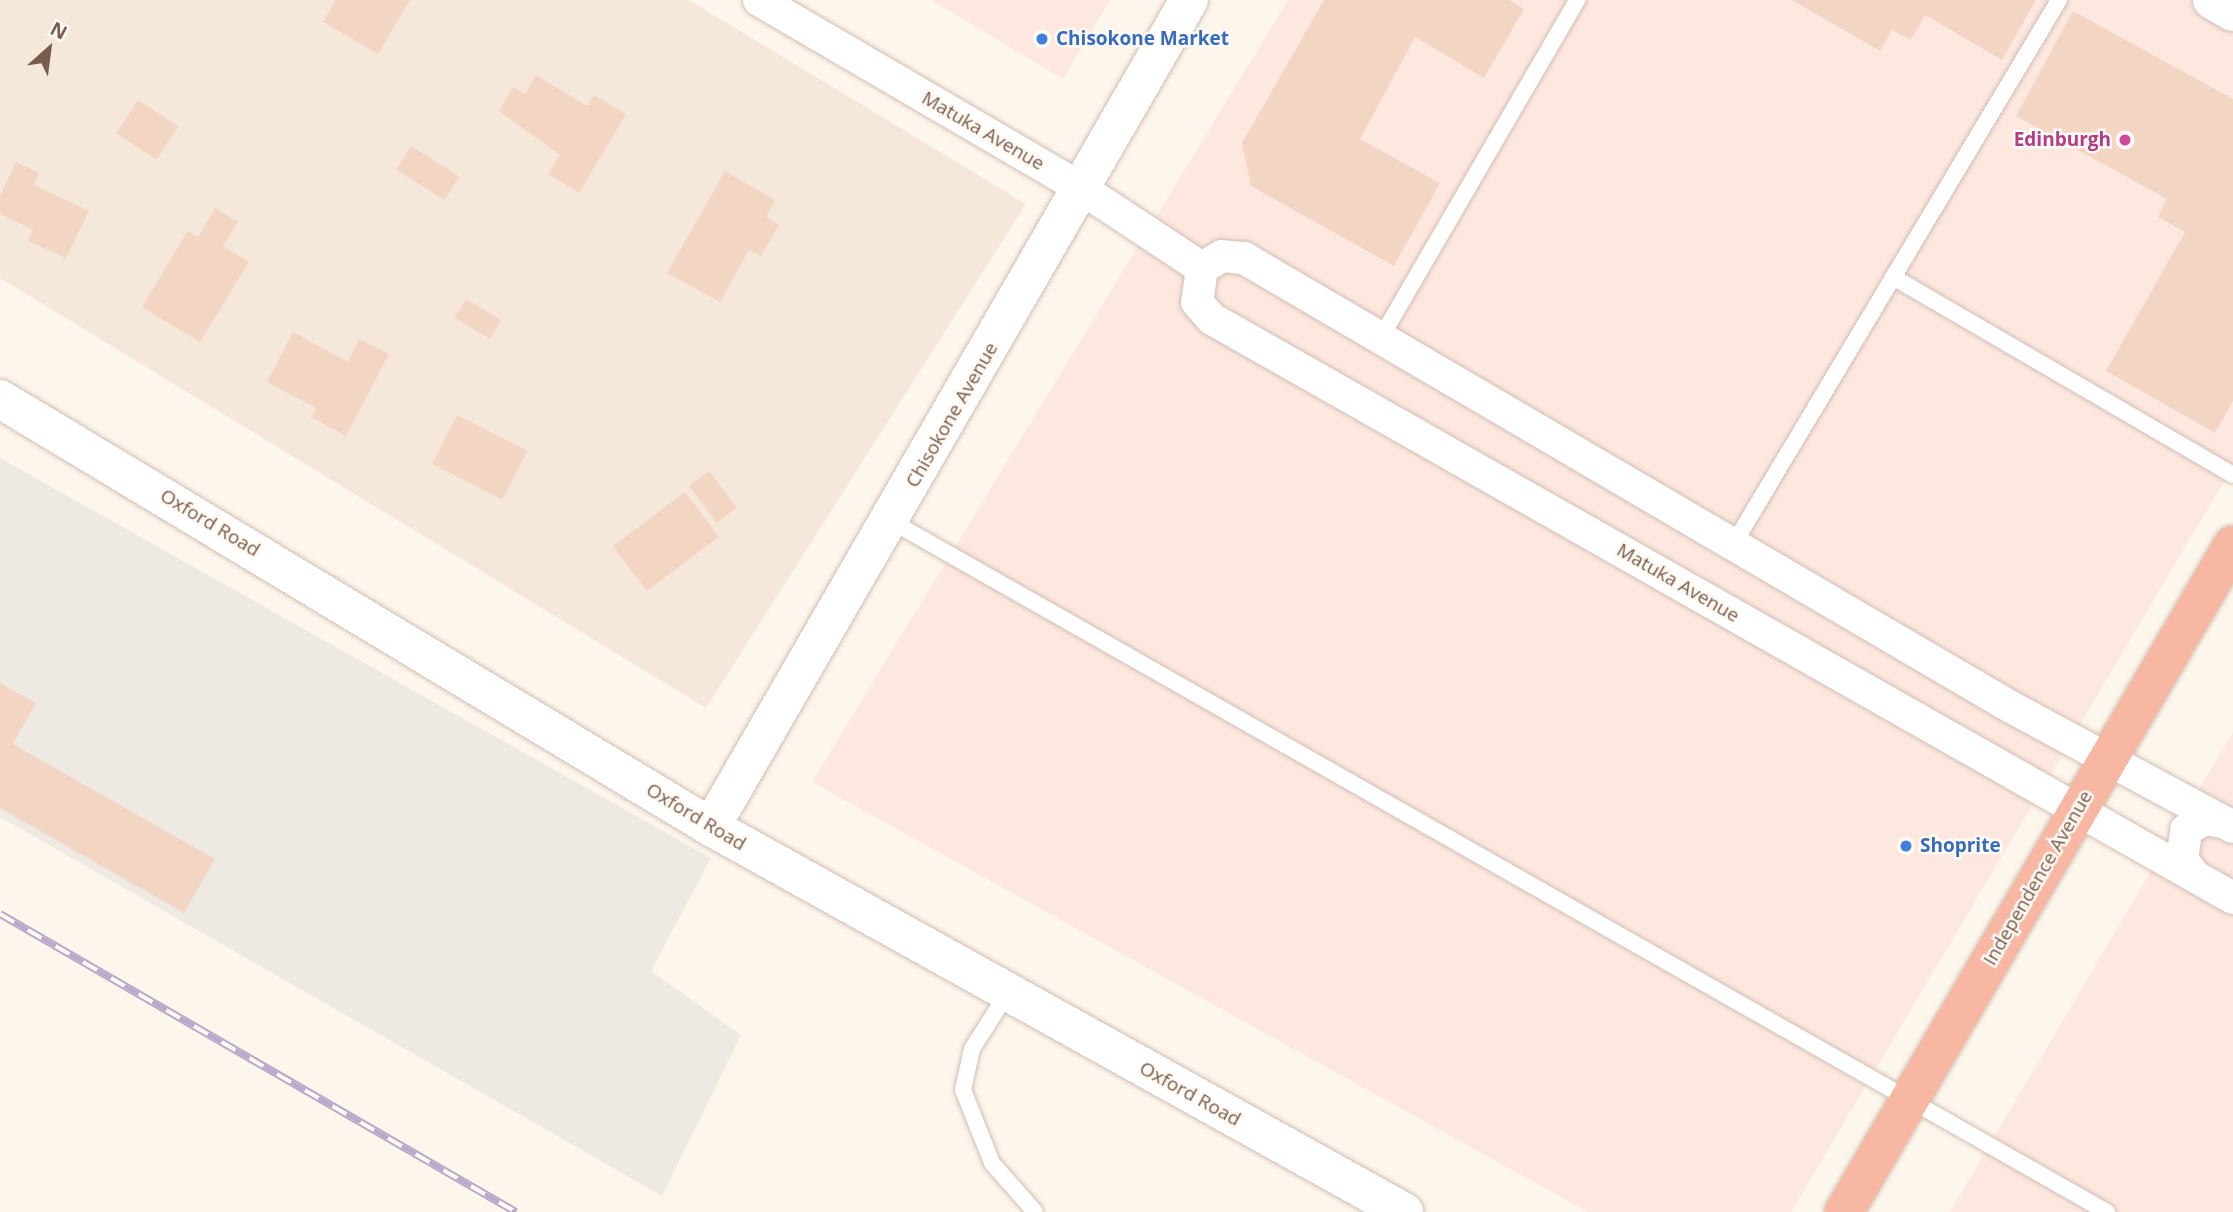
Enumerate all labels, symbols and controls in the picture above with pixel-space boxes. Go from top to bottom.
north arrow [14,14,84,84]
text: N [46,15,72,46]
place label: Chisokone Market [1056,28,1229,50]
marker: Chisokone Market [1034,31,1050,47]
street label: Matuka Avenue [918,87,1048,175]
place label: Edinburgh [2014,129,2111,151]
marker: Edinburgh [2117,132,2133,148]
street label: Chisokone Avenue [901,338,1003,492]
street label: Oxford Road [156,484,264,562]
street label: Matuka Avenue [1613,539,1743,627]
street label: Oxford Road [642,778,750,856]
street label: Independence Avenue [1979,787,2097,969]
place label: Shoprite [1920,835,2001,857]
marker: Shoprite [1898,838,1914,854]
street label: Oxford Road [1135,1057,1245,1131]

